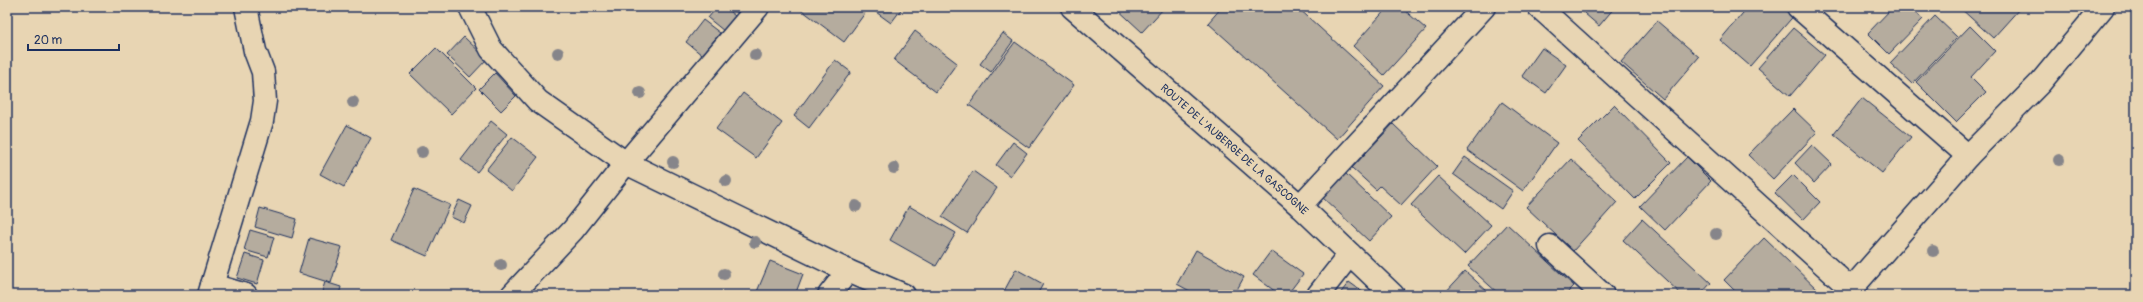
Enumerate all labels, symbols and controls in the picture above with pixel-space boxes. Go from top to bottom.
scale bar [28,26,119,52]
text: 20 m [34,33,63,48]
street label: ROUTE DE L'AUBERGE DE LA GASCOGNE [1158,81,1311,217]

